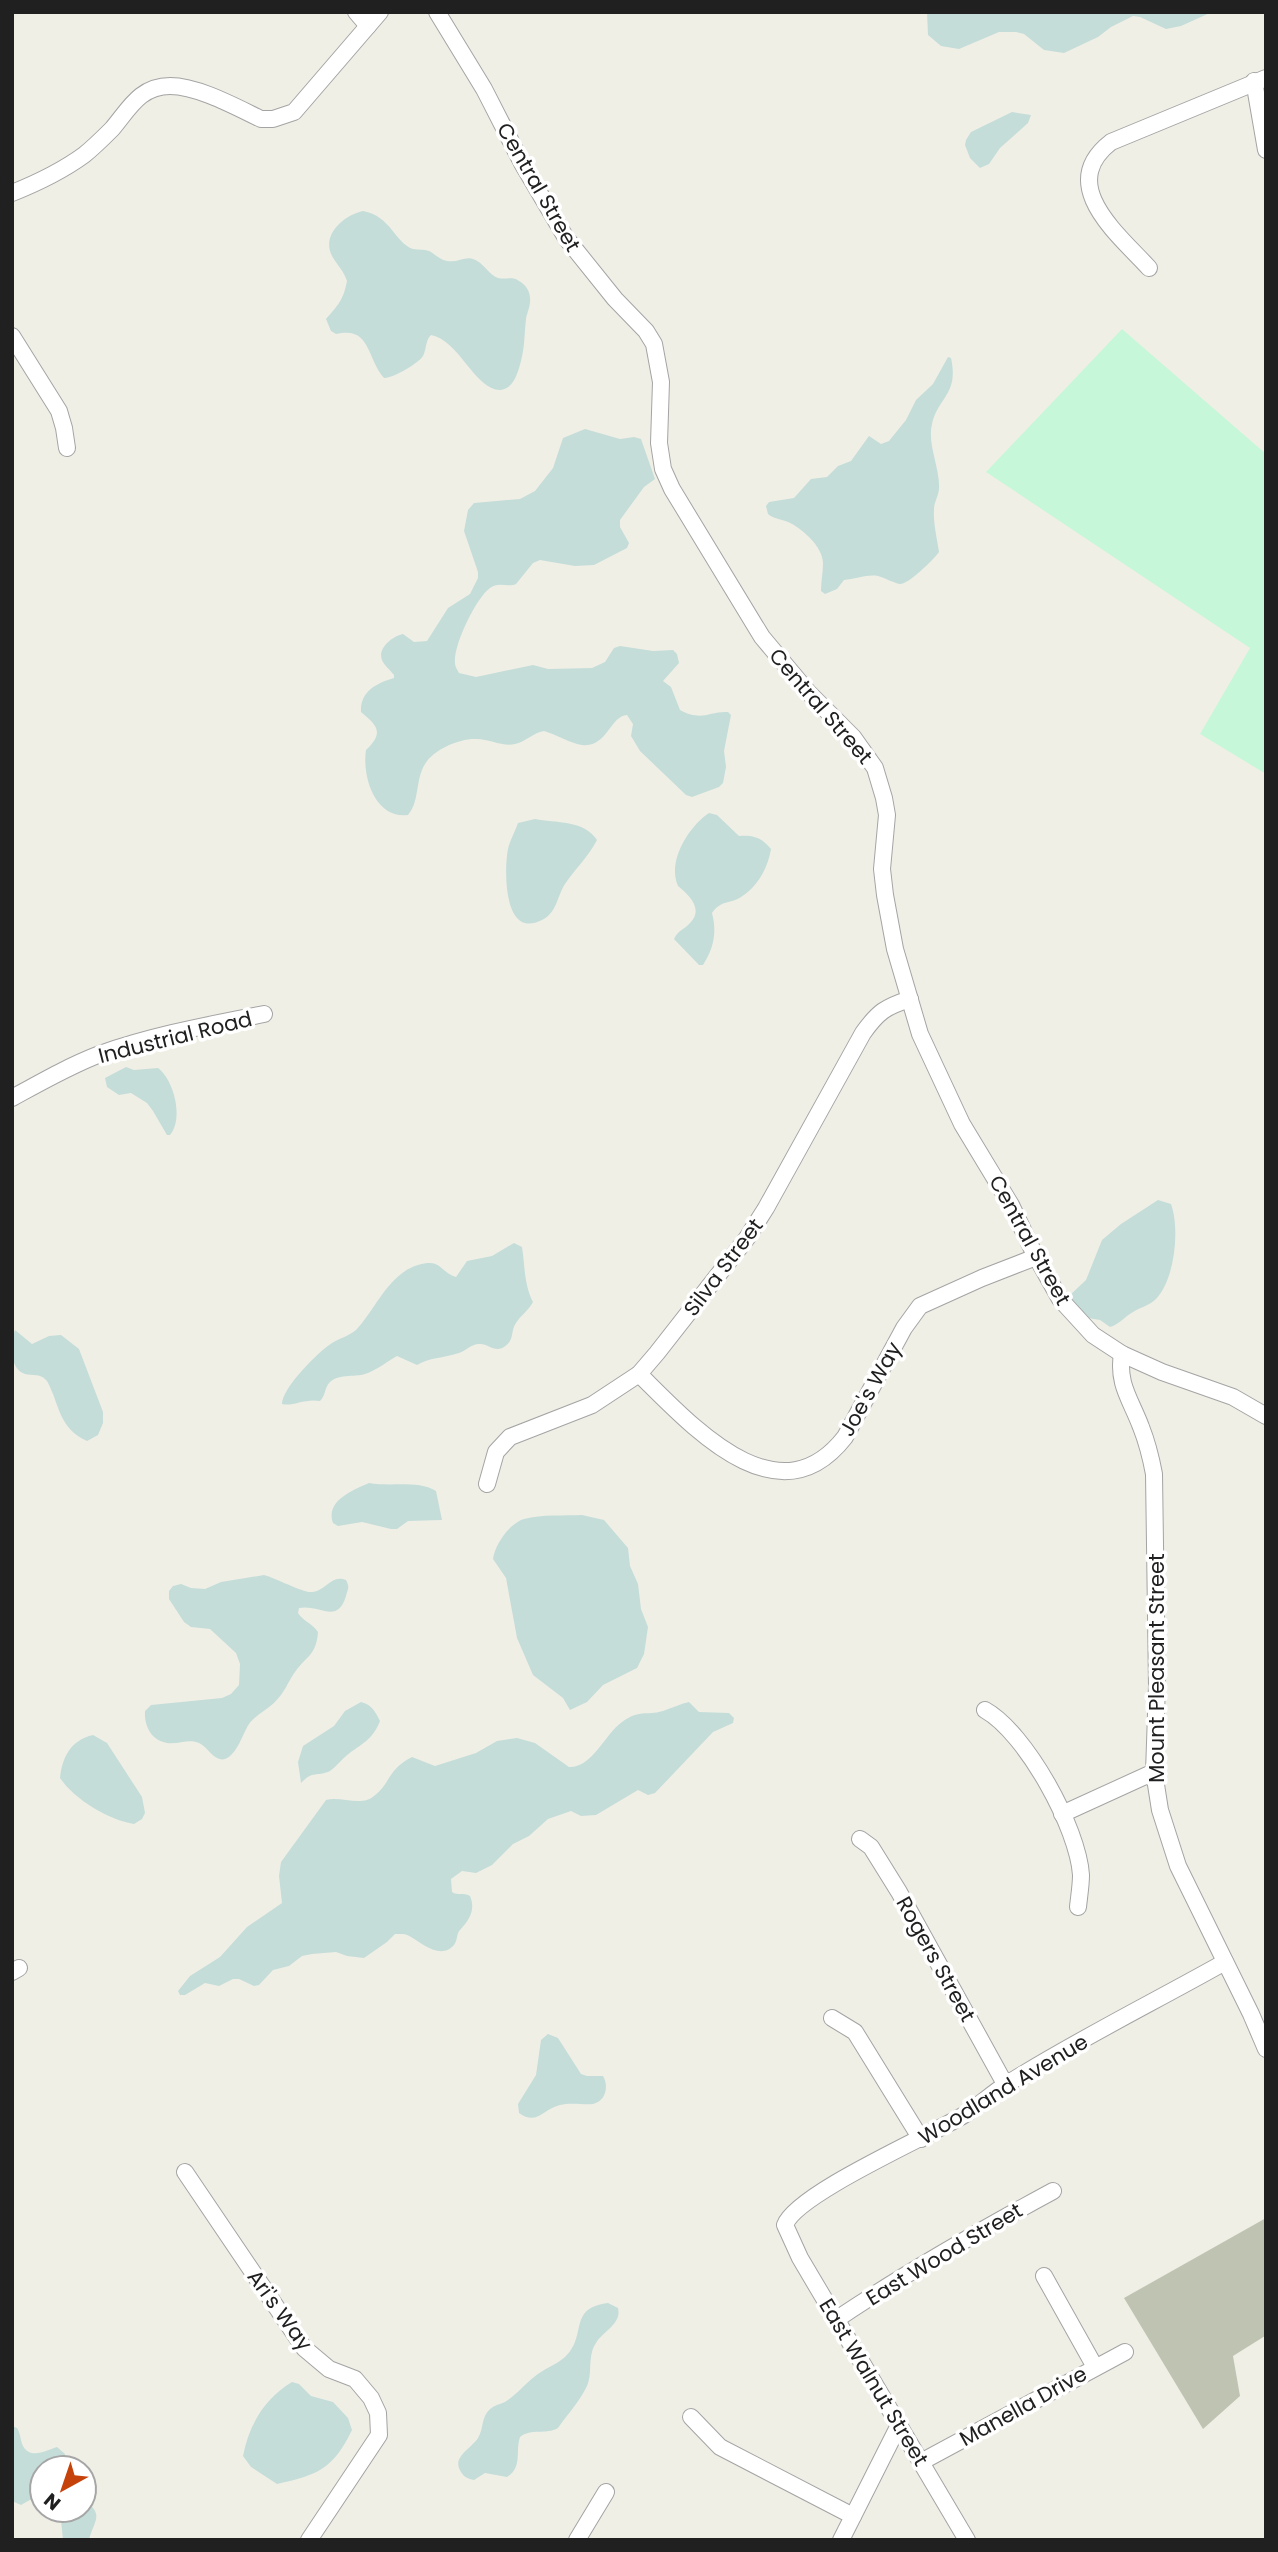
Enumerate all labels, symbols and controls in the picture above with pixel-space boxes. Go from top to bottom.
street label: Central Street [490,117,588,257]
street label: Central Street [763,642,879,770]
street label: Industrial Road [95,1004,255,1070]
street label: Central Street [982,1170,1078,1310]
street label: Silva Street [677,1212,769,1322]
street label: Joe's Way [832,1336,908,1442]
street label: Mount Pleasant Street [1142,1553,1171,1783]
street label: Rogers Street [890,1891,982,2027]
street label: Woodland Avenue [913,2027,1093,2151]
street label: East Wood Street [860,2196,1028,2312]
street label: Ari's Way [241,2264,319,2357]
street label: East Walnut Street [812,2293,936,2471]
street label: Manella Drive [954,2359,1092,2453]
north arrow [28,2454,98,2524]
text: N [38,2487,67,2517]

